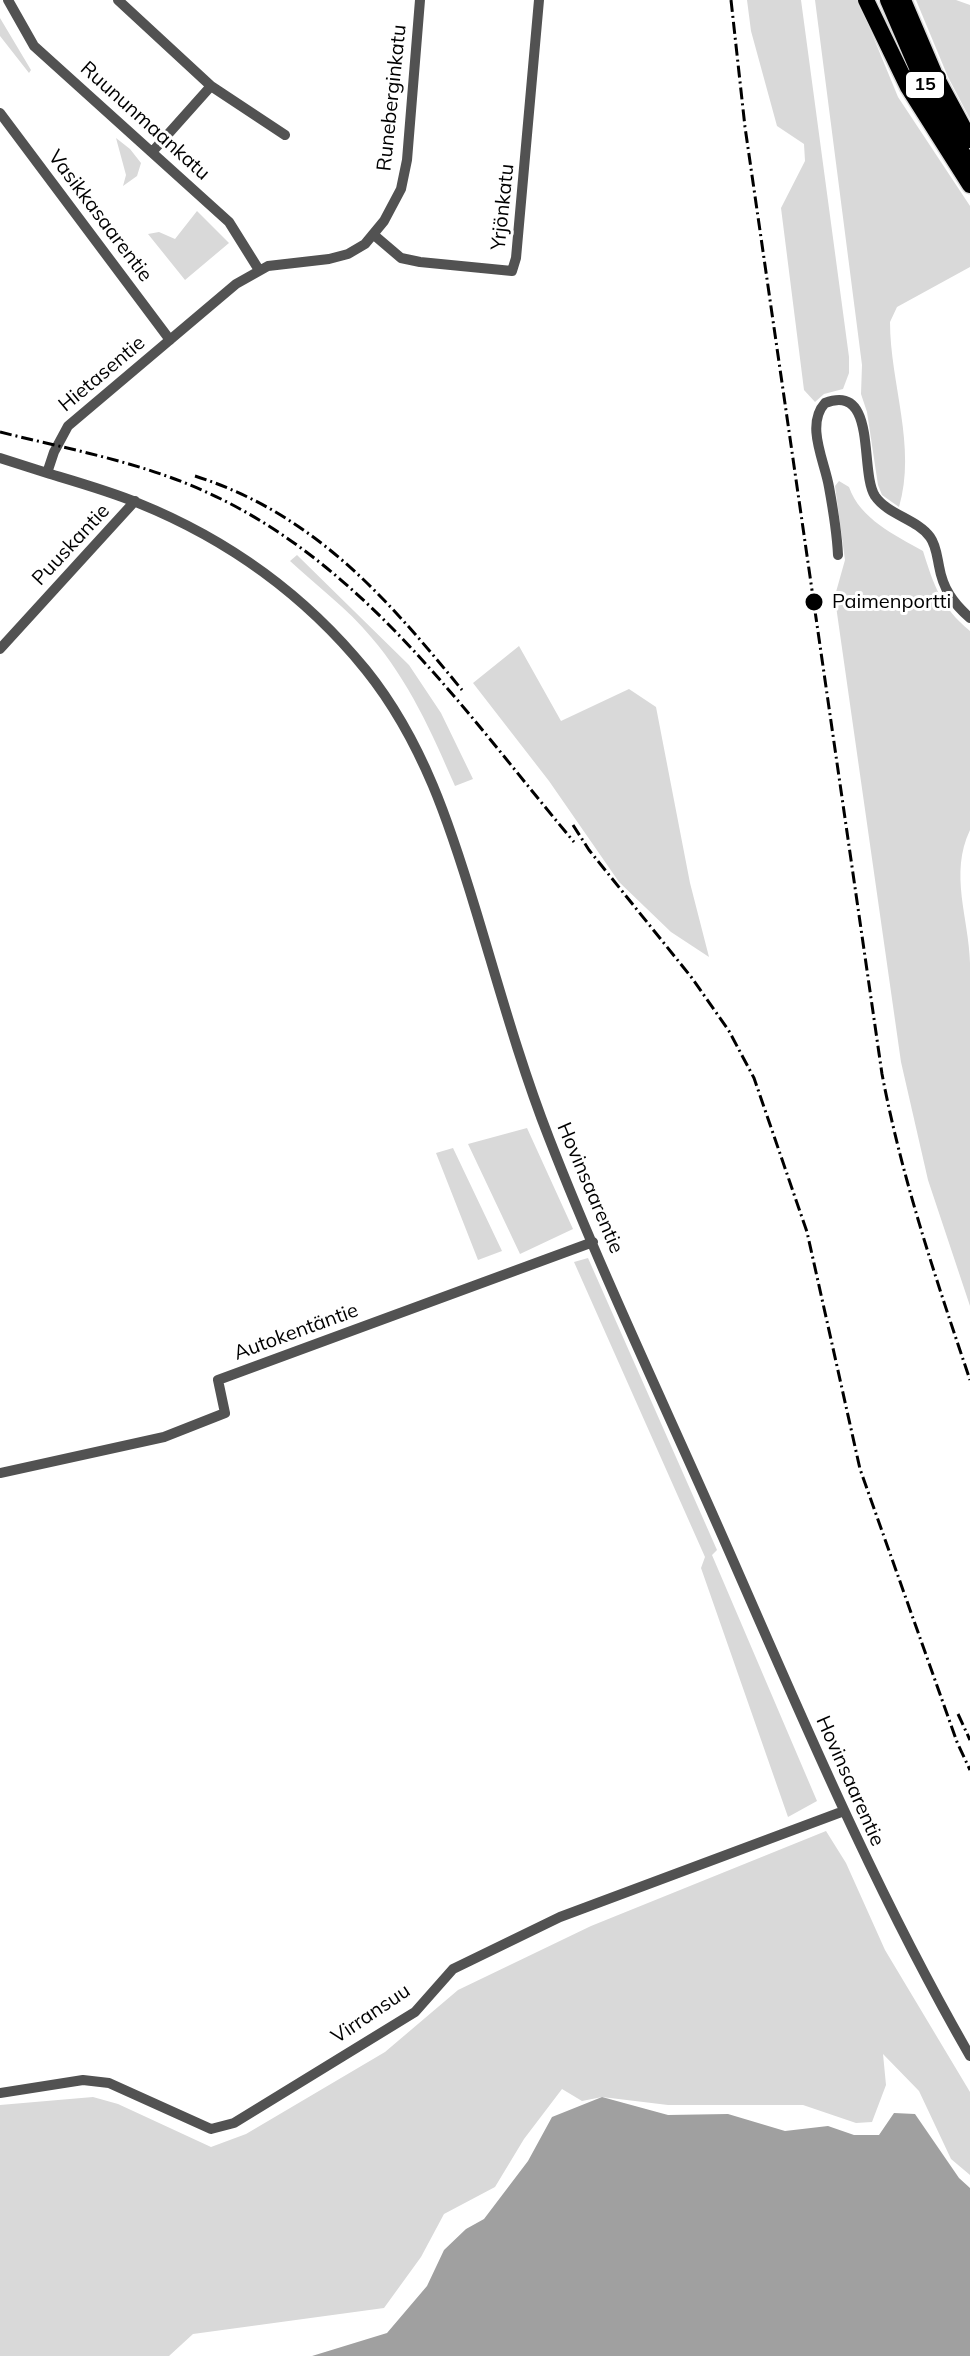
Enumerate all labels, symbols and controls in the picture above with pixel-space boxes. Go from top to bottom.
street label: Runeberginkatu [372,24,412,172]
street label: Ruununmaankatu [75,57,215,185]
road number: 15 [905,71,945,99]
street label: Vasikkasaarentie [43,146,157,286]
street label: Yrjönkatu [487,163,519,251]
street label: Hietasentie [54,331,150,417]
street label: Puuskantie [27,499,115,591]
place label: Paimenportti [832,590,951,614]
marker: Paimenportti [803,591,825,613]
street label: Hovinsaarentie [552,1119,628,1257]
street label: Autokentäntie [231,1298,361,1366]
street label: Hovinsaarentie [811,1712,889,1850]
street label: Virransuu [327,1979,415,2049]

